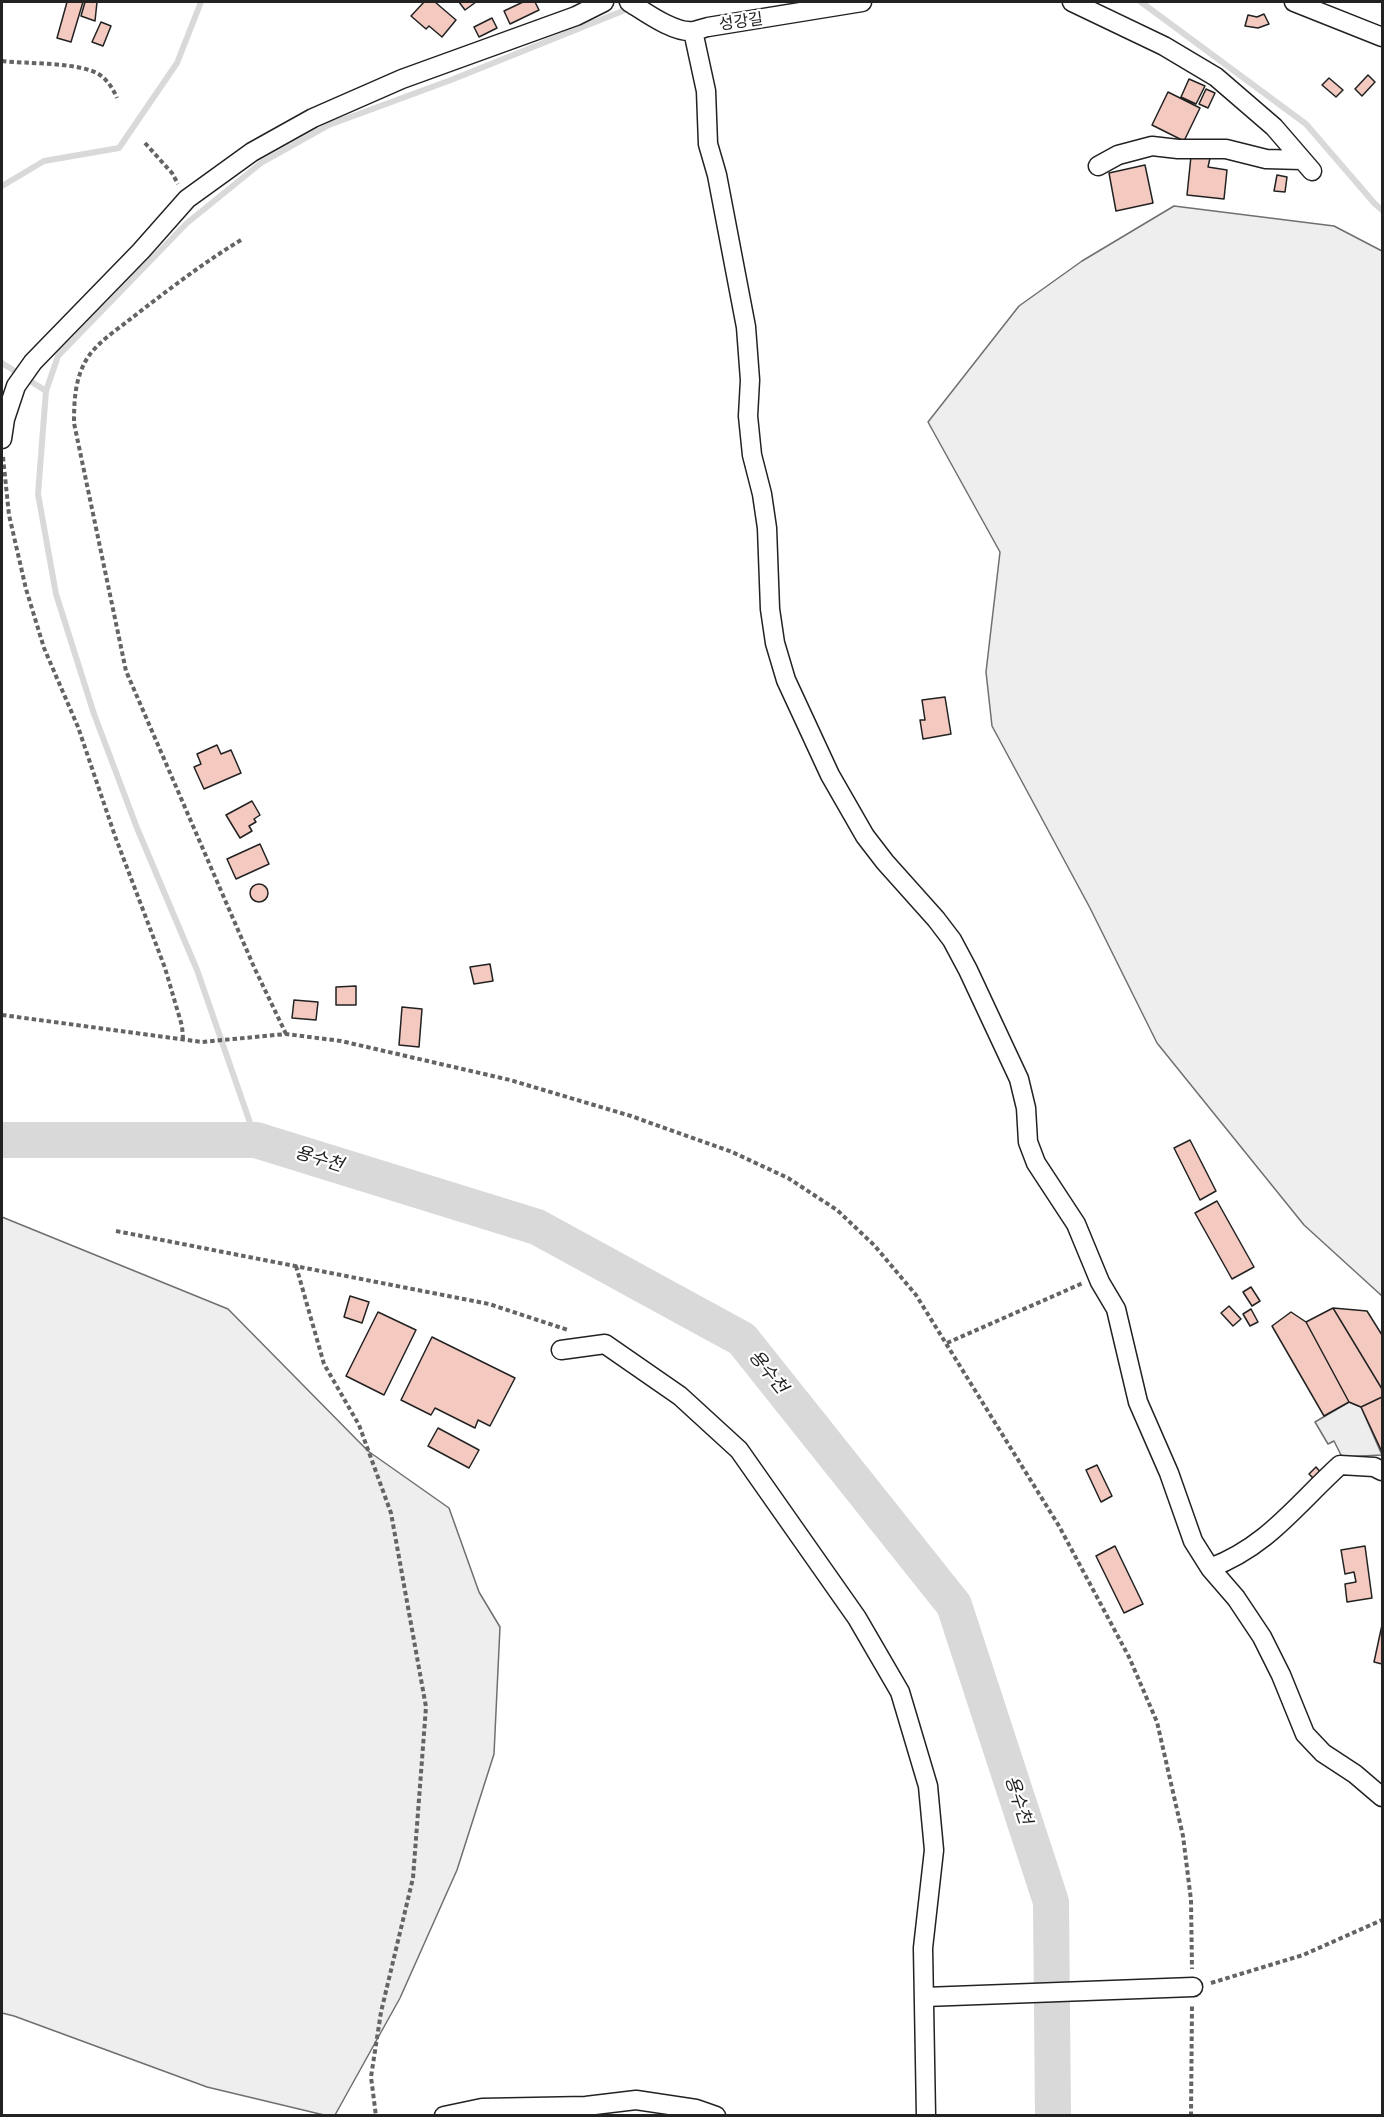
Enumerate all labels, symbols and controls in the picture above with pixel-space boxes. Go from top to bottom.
street label: 성강길 [718,9,764,35]
water label: 용수천 [292,1141,346,1177]
water label: 용수천 [744,1346,792,1398]
water label: 용수천 [1000,1773,1036,1827]

